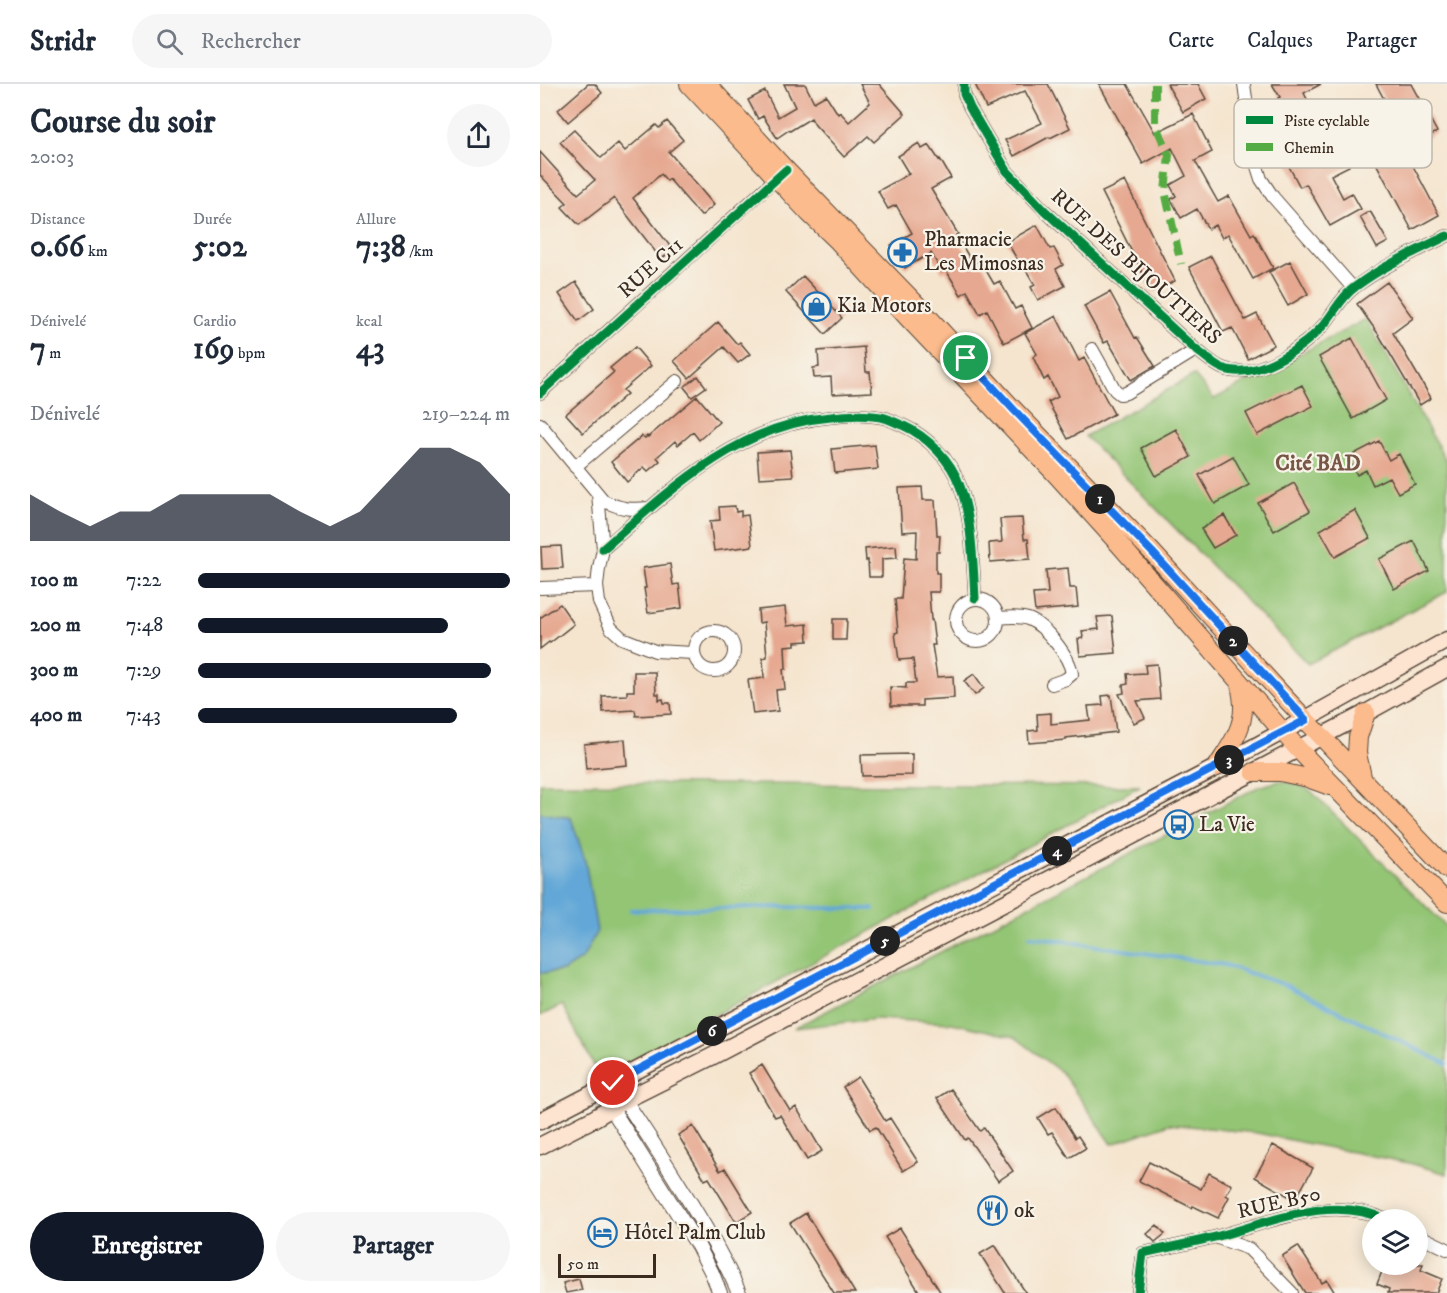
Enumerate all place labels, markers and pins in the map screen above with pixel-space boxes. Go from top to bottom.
place label: Pharmacie Les Mimosnas [924,227,1044,277]
pharmacy icon: Pharmacie Les Mimosnas [887,236,919,268]
shop icon: Kia Motors [800,290,832,322]
place label: Kia Motors [837,293,931,319]
pin [940,332,991,383]
pin: 1 [1085,484,1115,514]
pin: 2 [1218,626,1248,656]
pin: 3 [1214,745,1244,775]
bus stop icon: La Vie [1162,809,1194,841]
place label: La Vie [1199,812,1255,838]
pin: 4 [1042,836,1072,866]
pin: 5 [870,926,900,956]
pin: 6 [697,1016,727,1046]
pin [587,1057,638,1108]
restaurant icon: ok [977,1195,1009,1227]
place label: ok [1014,1198,1035,1224]
hotel icon: Hôtel Palm Club [587,1217,619,1249]
place label: Hôtel Palm Club [624,1220,766,1246]

